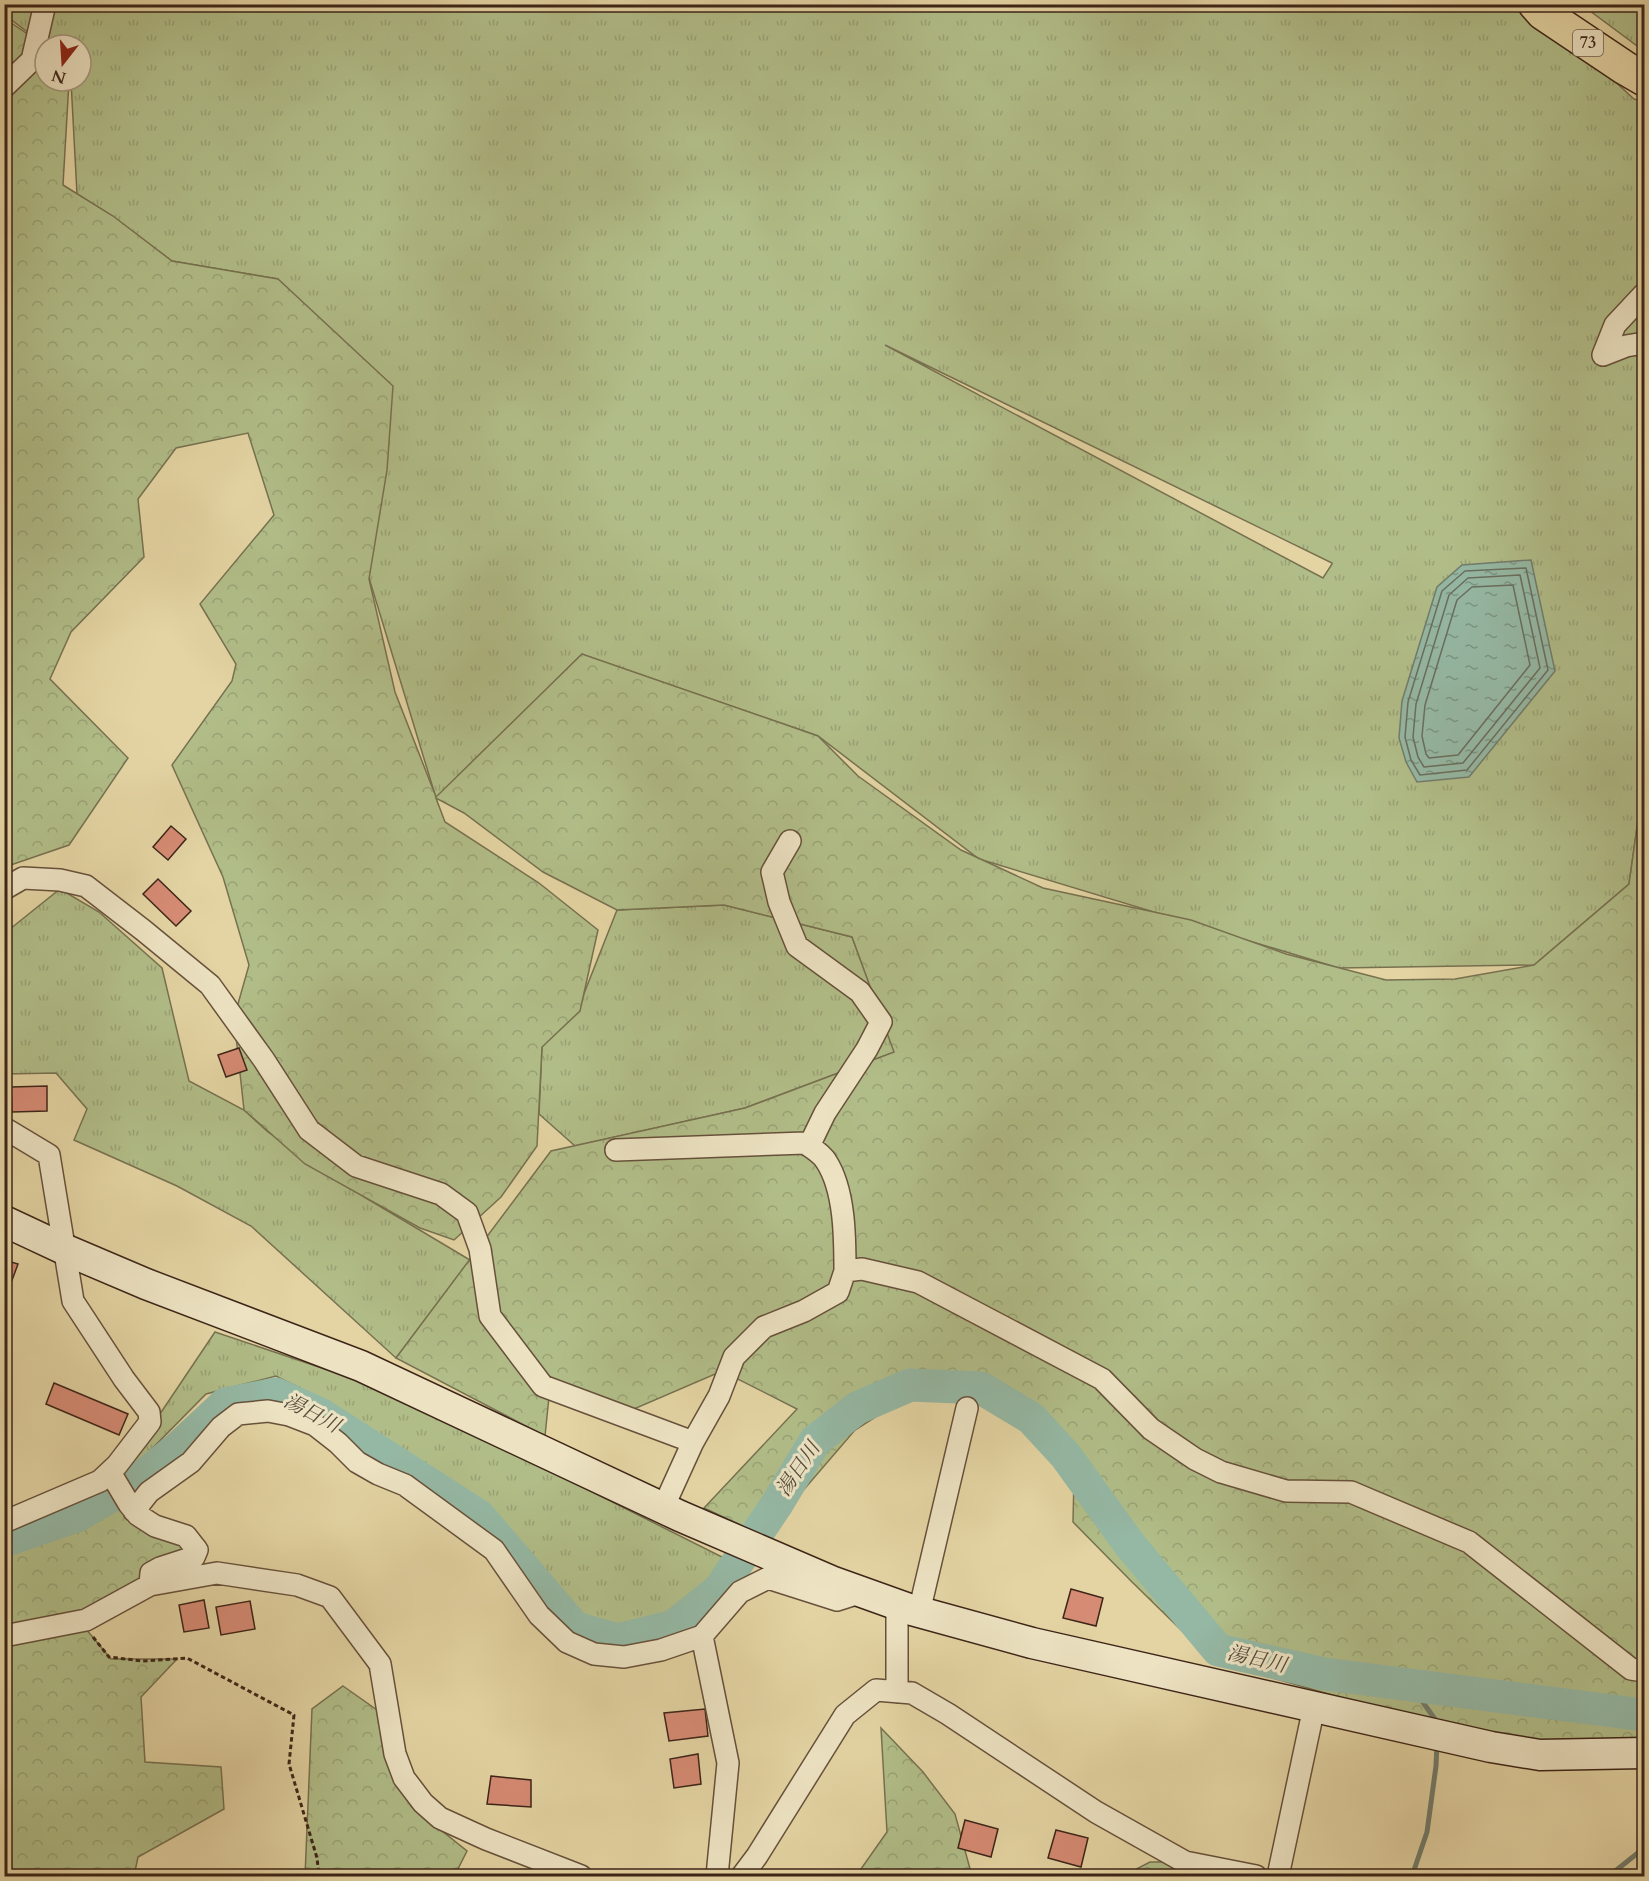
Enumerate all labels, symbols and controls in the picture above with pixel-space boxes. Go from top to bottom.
road number: 73 [1573,30,1603,56]
north arrow [33,33,93,93]
text: N [49,64,69,89]
water label: 湯日川 [279,1387,347,1440]
water label: 湯日川 [770,1435,827,1501]
water label: 湯日川 [1225,1639,1291,1679]

